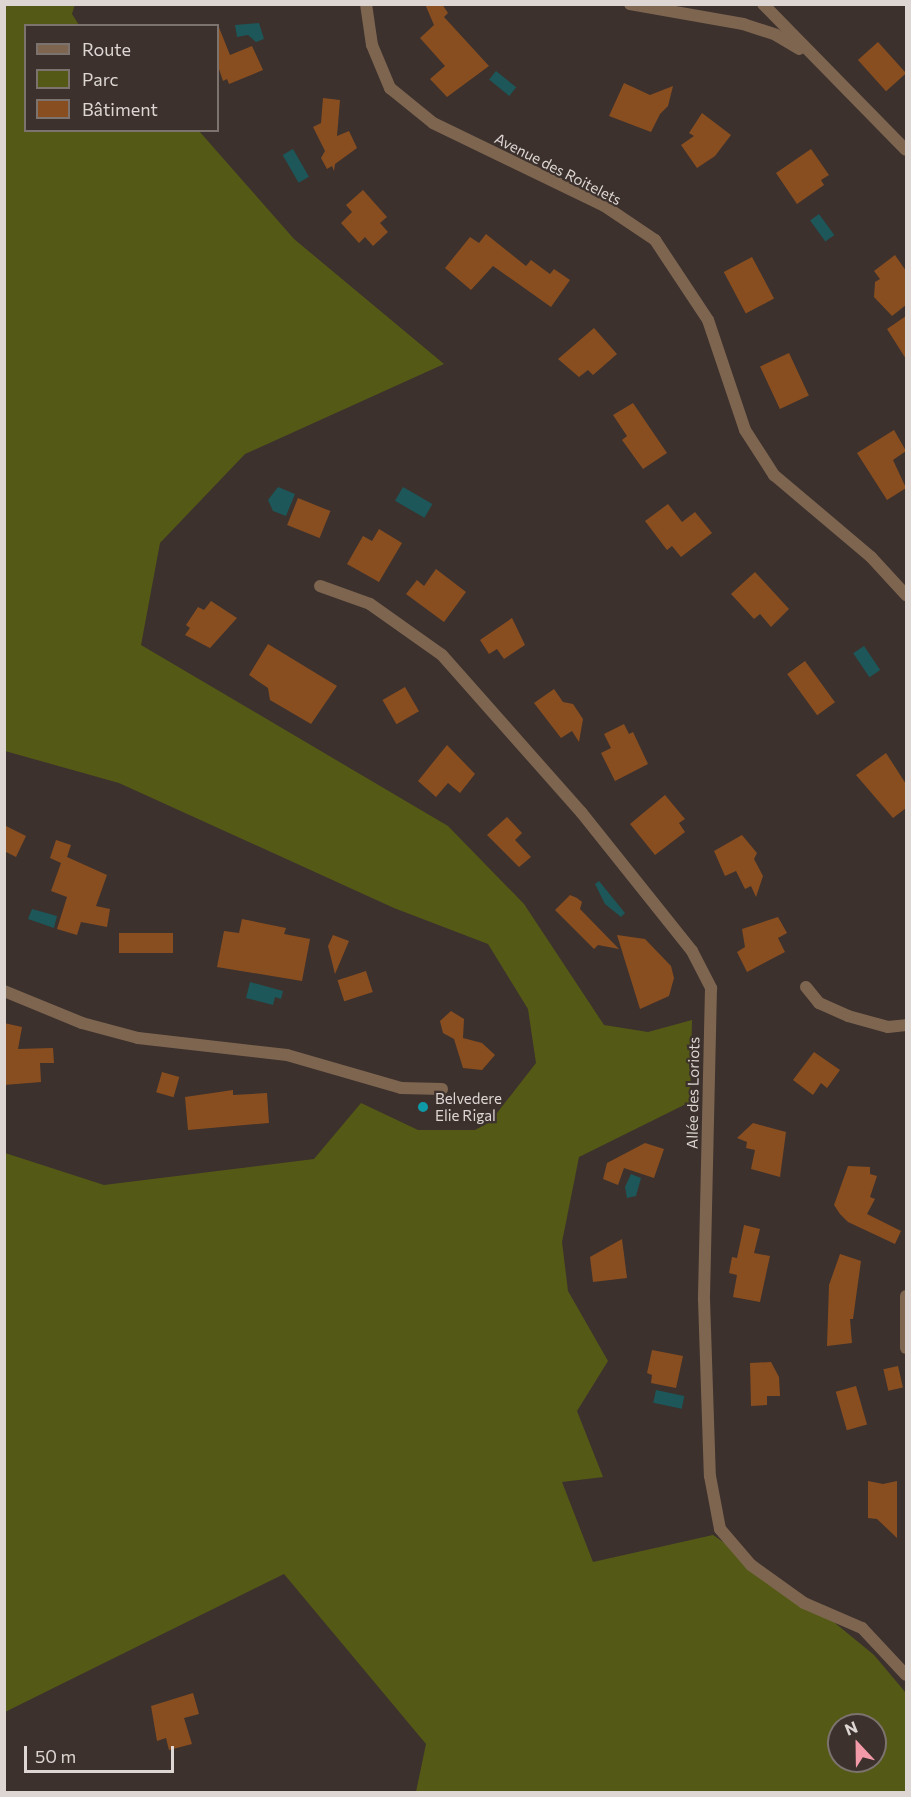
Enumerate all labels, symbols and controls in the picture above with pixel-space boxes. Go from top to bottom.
legend [24,24,219,132]
text: Route [82,38,131,60]
text: Parc [82,68,119,90]
text: Bâtiment [82,98,158,120]
street label: Avenue des Roitelets [492,129,624,209]
street label: Allée des Loriots [683,1037,703,1149]
place label: Belvedere Elie Rigal [435,1089,502,1124]
marker: Belvedere Elie Rigal [416,1100,430,1114]
north arrow [827,1713,887,1773]
text: N [842,1717,860,1739]
scale bar [27,1734,177,1772]
text: 50 m [35,1745,76,1767]

